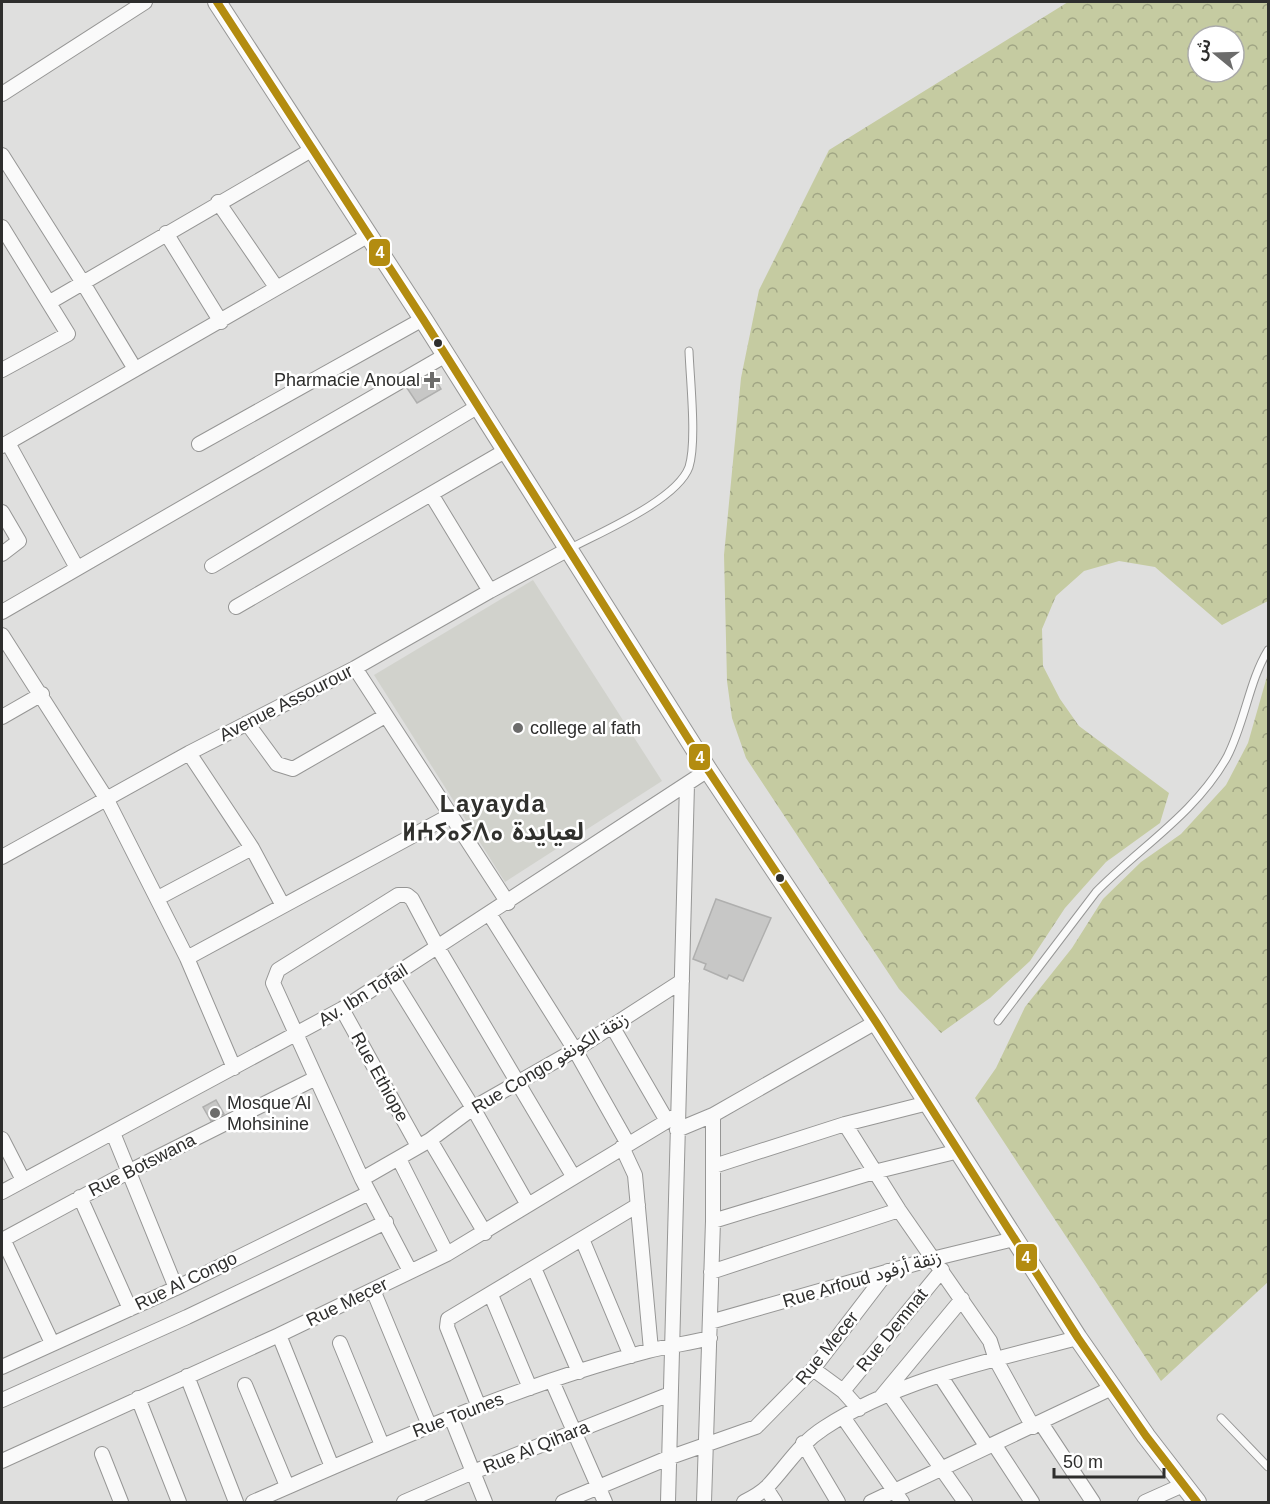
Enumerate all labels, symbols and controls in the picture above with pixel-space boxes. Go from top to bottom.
north arrow [1186,24,1246,84]
text: ش [1191,36,1215,63]
line badge: 4 [368,238,391,267]
text: 4 [376,244,385,261]
unlabelled marker [432,337,444,349]
place label: Pharmacie Anoual [274,370,420,390]
marker: Pharmacie Anoual [425,373,439,387]
street label: Avenue Assourour [216,661,356,745]
place label: college al fath [530,718,641,738]
marker: college al fath [511,721,525,735]
line badge: 4 [688,743,711,771]
text: 4 [696,749,705,766]
district label: Layayda ⵍⵄⵢⴰⵢⴷⴰ لعيايدة [402,790,584,846]
unlabelled marker [774,872,786,884]
street label: Av. Ibn Tofail [315,960,411,1030]
street label: Rue Congo زنقة الكونغو [468,1008,632,1119]
street label: Rue Ethiope [347,1029,413,1125]
place label: Mosque Al Mohsinine [227,1093,311,1134]
marker: Mosque Al Mohsinine [208,1106,222,1120]
street label: Rue Botswana [85,1129,200,1200]
line badge: 4 [1015,1243,1038,1272]
street label: Rue Arfoud زنقة أرفود [780,1246,944,1312]
street label: Rue Al Congo [132,1248,240,1314]
text: 4 [1022,1249,1031,1266]
street label: Rue Mecer [303,1274,391,1330]
street label: Rue Demnat [852,1284,932,1376]
street label: Rue Mecer [792,1307,862,1388]
street label: Rue Tounes [410,1389,506,1441]
street label: Rue Al Qihara [480,1416,593,1477]
scale bar [1054,1441,1164,1479]
text: 50 m [1063,1452,1103,1472]

